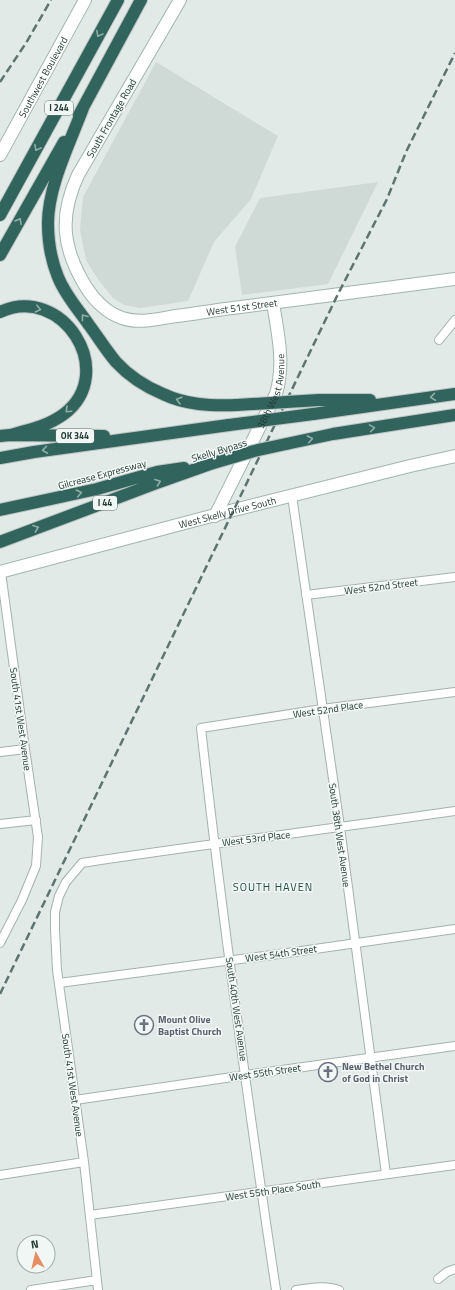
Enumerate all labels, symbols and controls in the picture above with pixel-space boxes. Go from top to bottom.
one-way arrow [96,30,104,37]
street label: Southwest Boulevard [15,34,72,120]
street label: South Frontage Road [83,76,140,160]
road number: I 244 [45,101,73,115]
one-way arrow [34,144,41,152]
one-way arrow [14,218,22,225]
street label: West 51st Street [205,295,279,320]
one-way arrow [35,304,41,312]
one-way arrow [81,315,88,322]
street label: 38th West Avenue [253,354,288,431]
one-way arrow [430,392,436,401]
one-way arrow [176,396,183,405]
one-way arrow [65,405,73,413]
one-way arrow [368,424,375,433]
road number: OK 344 [56,429,94,443]
street label: Skelly Bypass [190,435,249,466]
one-way arrow [306,436,313,444]
one-way arrow [42,445,48,454]
street label: Gilcrease Expressway [56,455,148,493]
one-way arrow [155,479,162,487]
one-way arrow [76,489,82,497]
street label: West Skelly Drive South [177,493,278,532]
road number: I 44 [93,496,117,510]
one-way arrow [33,525,40,533]
street label: West 52nd Street [343,574,419,598]
street label: South 41st West Avenue [6,667,35,772]
street label: West 52nd Place [292,697,364,722]
street label: South 38th West Avenue [325,782,354,888]
street label: West 53rd Place [221,827,291,850]
district label: SOUTH HAVEN [233,879,313,895]
street label: West 54th Street [244,941,318,966]
street label: South 40th West Avenue [222,956,251,1062]
place label: Mount Olive Baptist Church [158,1012,222,1039]
church icon: Mount Olive Baptist Church [133,1014,155,1036]
street label: South 41st West Avenue [58,1033,87,1138]
place label: New Bethel Church of God in Christ [342,1059,424,1086]
street label: West 55th Street [228,1060,302,1085]
church icon: New Bethel Church of God in Christ [317,1061,339,1083]
street label: West 55th Place South [224,1176,322,1205]
north arrow [16,1234,56,1274]
text: N [30,1236,39,1253]

